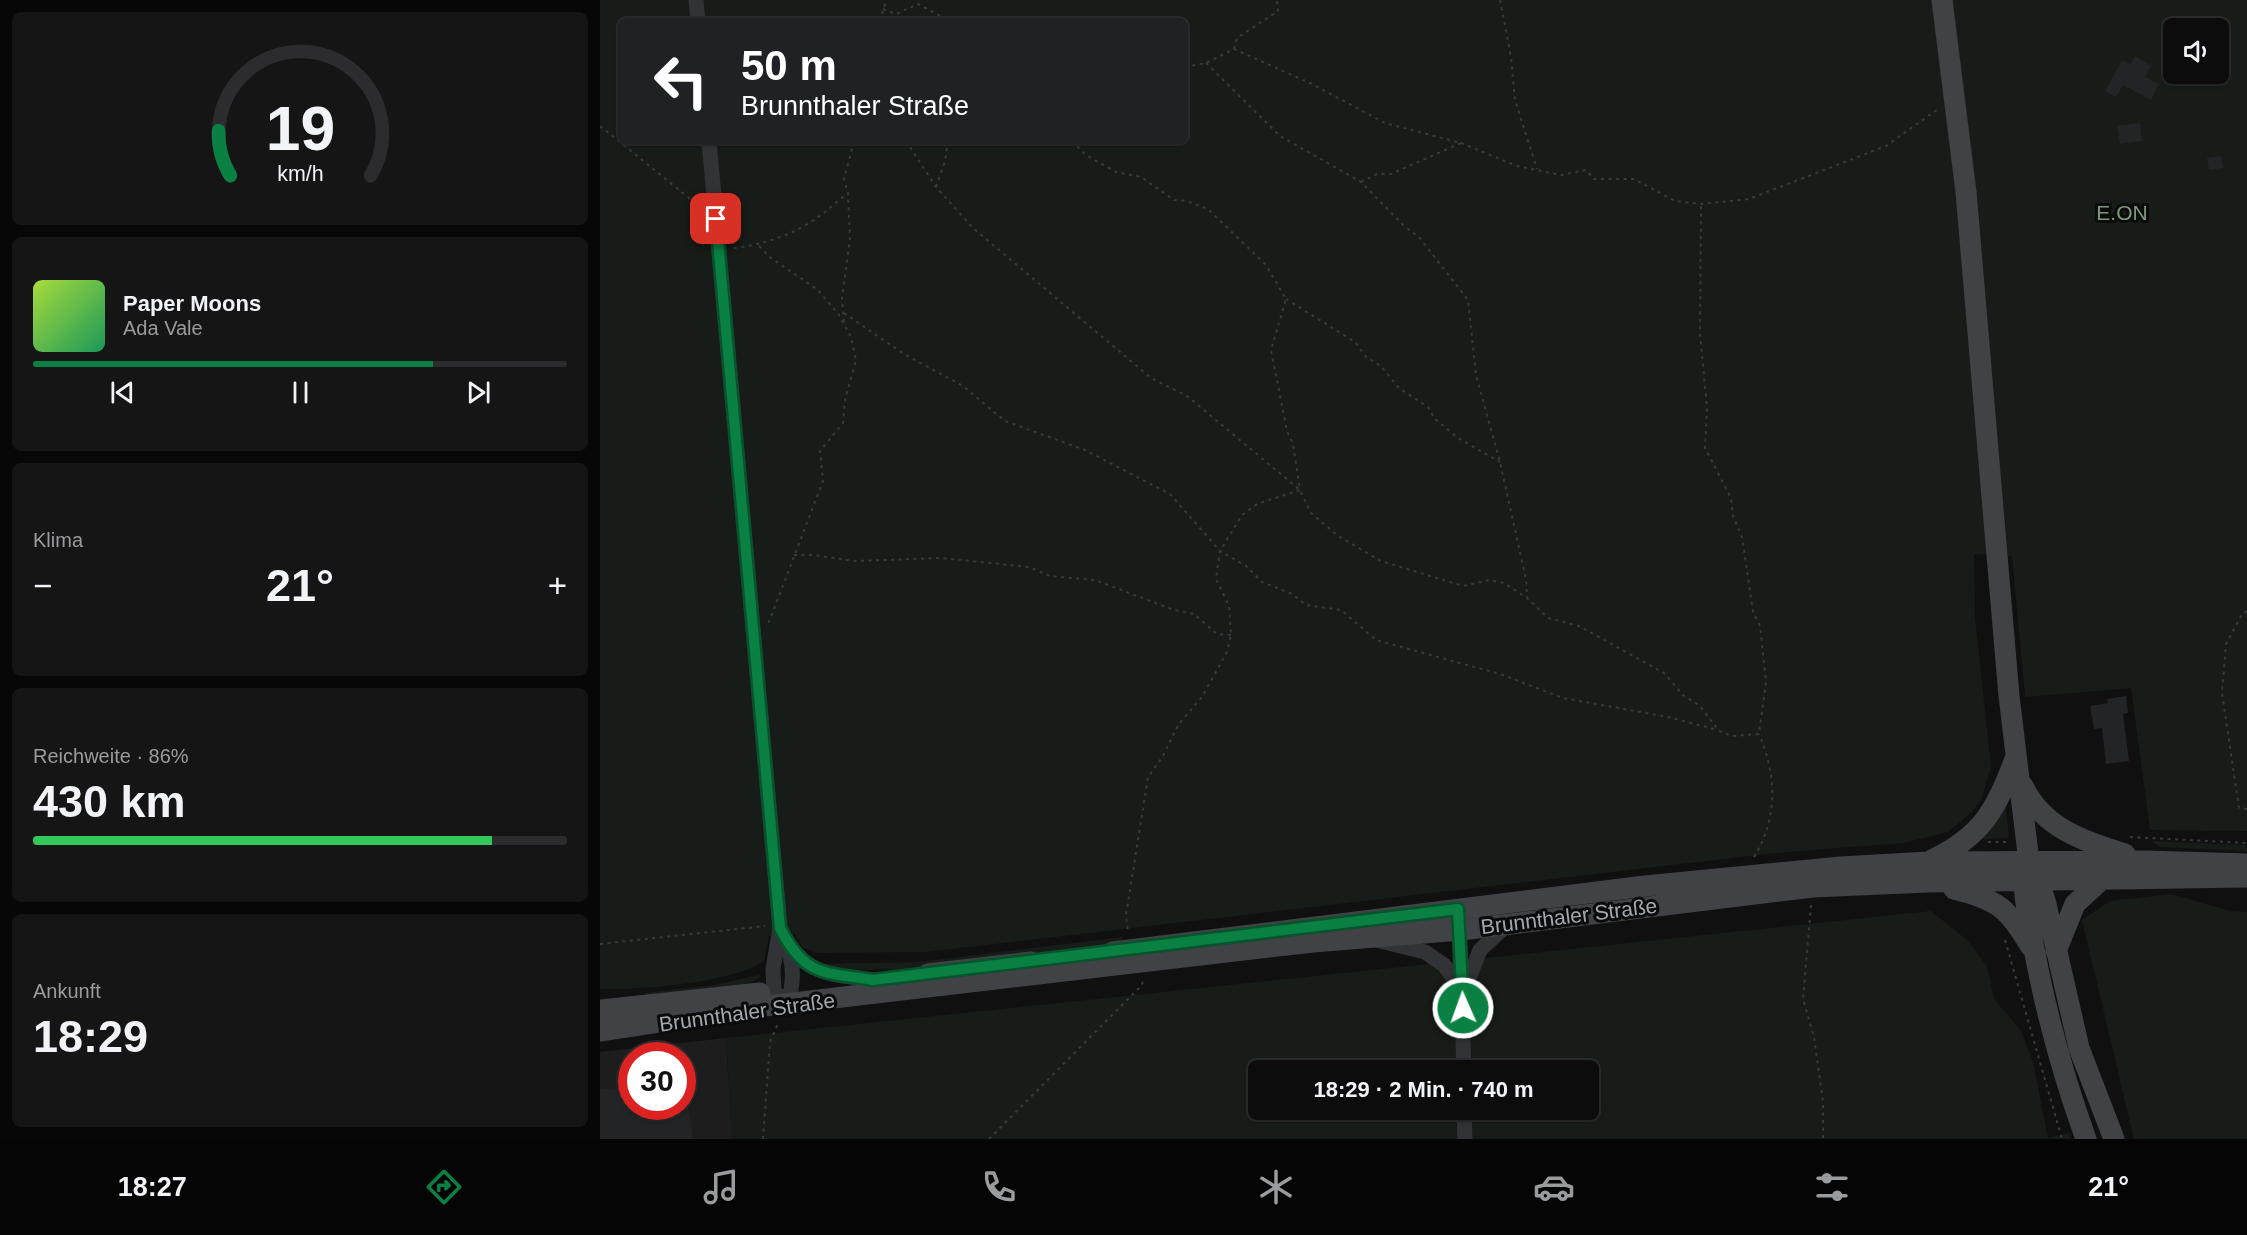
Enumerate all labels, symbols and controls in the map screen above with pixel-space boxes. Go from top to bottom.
map controls [2163,18,2229,84]
button: sound [2163,18,2229,84]
icon: left [642,42,720,120]
text: 50 m [741,42,837,89]
text: Brunnthaler Straße [741,91,969,121]
text: 19 [265,94,335,163]
text: km/h [277,162,323,186]
pin [690,193,741,244]
park label: E.ON [2096,201,2148,224]
icon: arrive [699,202,732,235]
text: Paper Moons [123,291,261,316]
text: Ada Vale [123,317,203,339]
icon: previous [106,376,139,409]
icon: pause [284,376,317,409]
icon: next [462,376,495,409]
text: Klima [33,529,83,551]
text: 21° [266,560,334,611]
text: − [33,567,52,604]
text: + [548,567,567,604]
text: Reichweite · 86% [33,745,189,767]
text: 430 km [33,776,186,827]
street label: Brunnthaler Straße [1480,894,1658,938]
position arrow [1431,976,1495,1040]
text: Ankunft [33,980,101,1002]
street label: Brunnthaler Straße [658,988,836,1036]
text: 18:29 [33,1011,148,1062]
speed limit sign: 30 [618,1042,696,1120]
text: 18:29 · 2 Min. · 740 m [1313,1077,1534,1102]
icon: directions [423,1166,465,1208]
icon: music [700,1166,742,1208]
icon: phone [978,1166,1020,1208]
icon: climate [1255,1166,1297,1208]
icon: car [1533,1166,1575,1208]
icon: filters [1811,1166,1853,1208]
text: 18:27 [118,1172,187,1202]
text: 21° [2088,1172,2129,1202]

